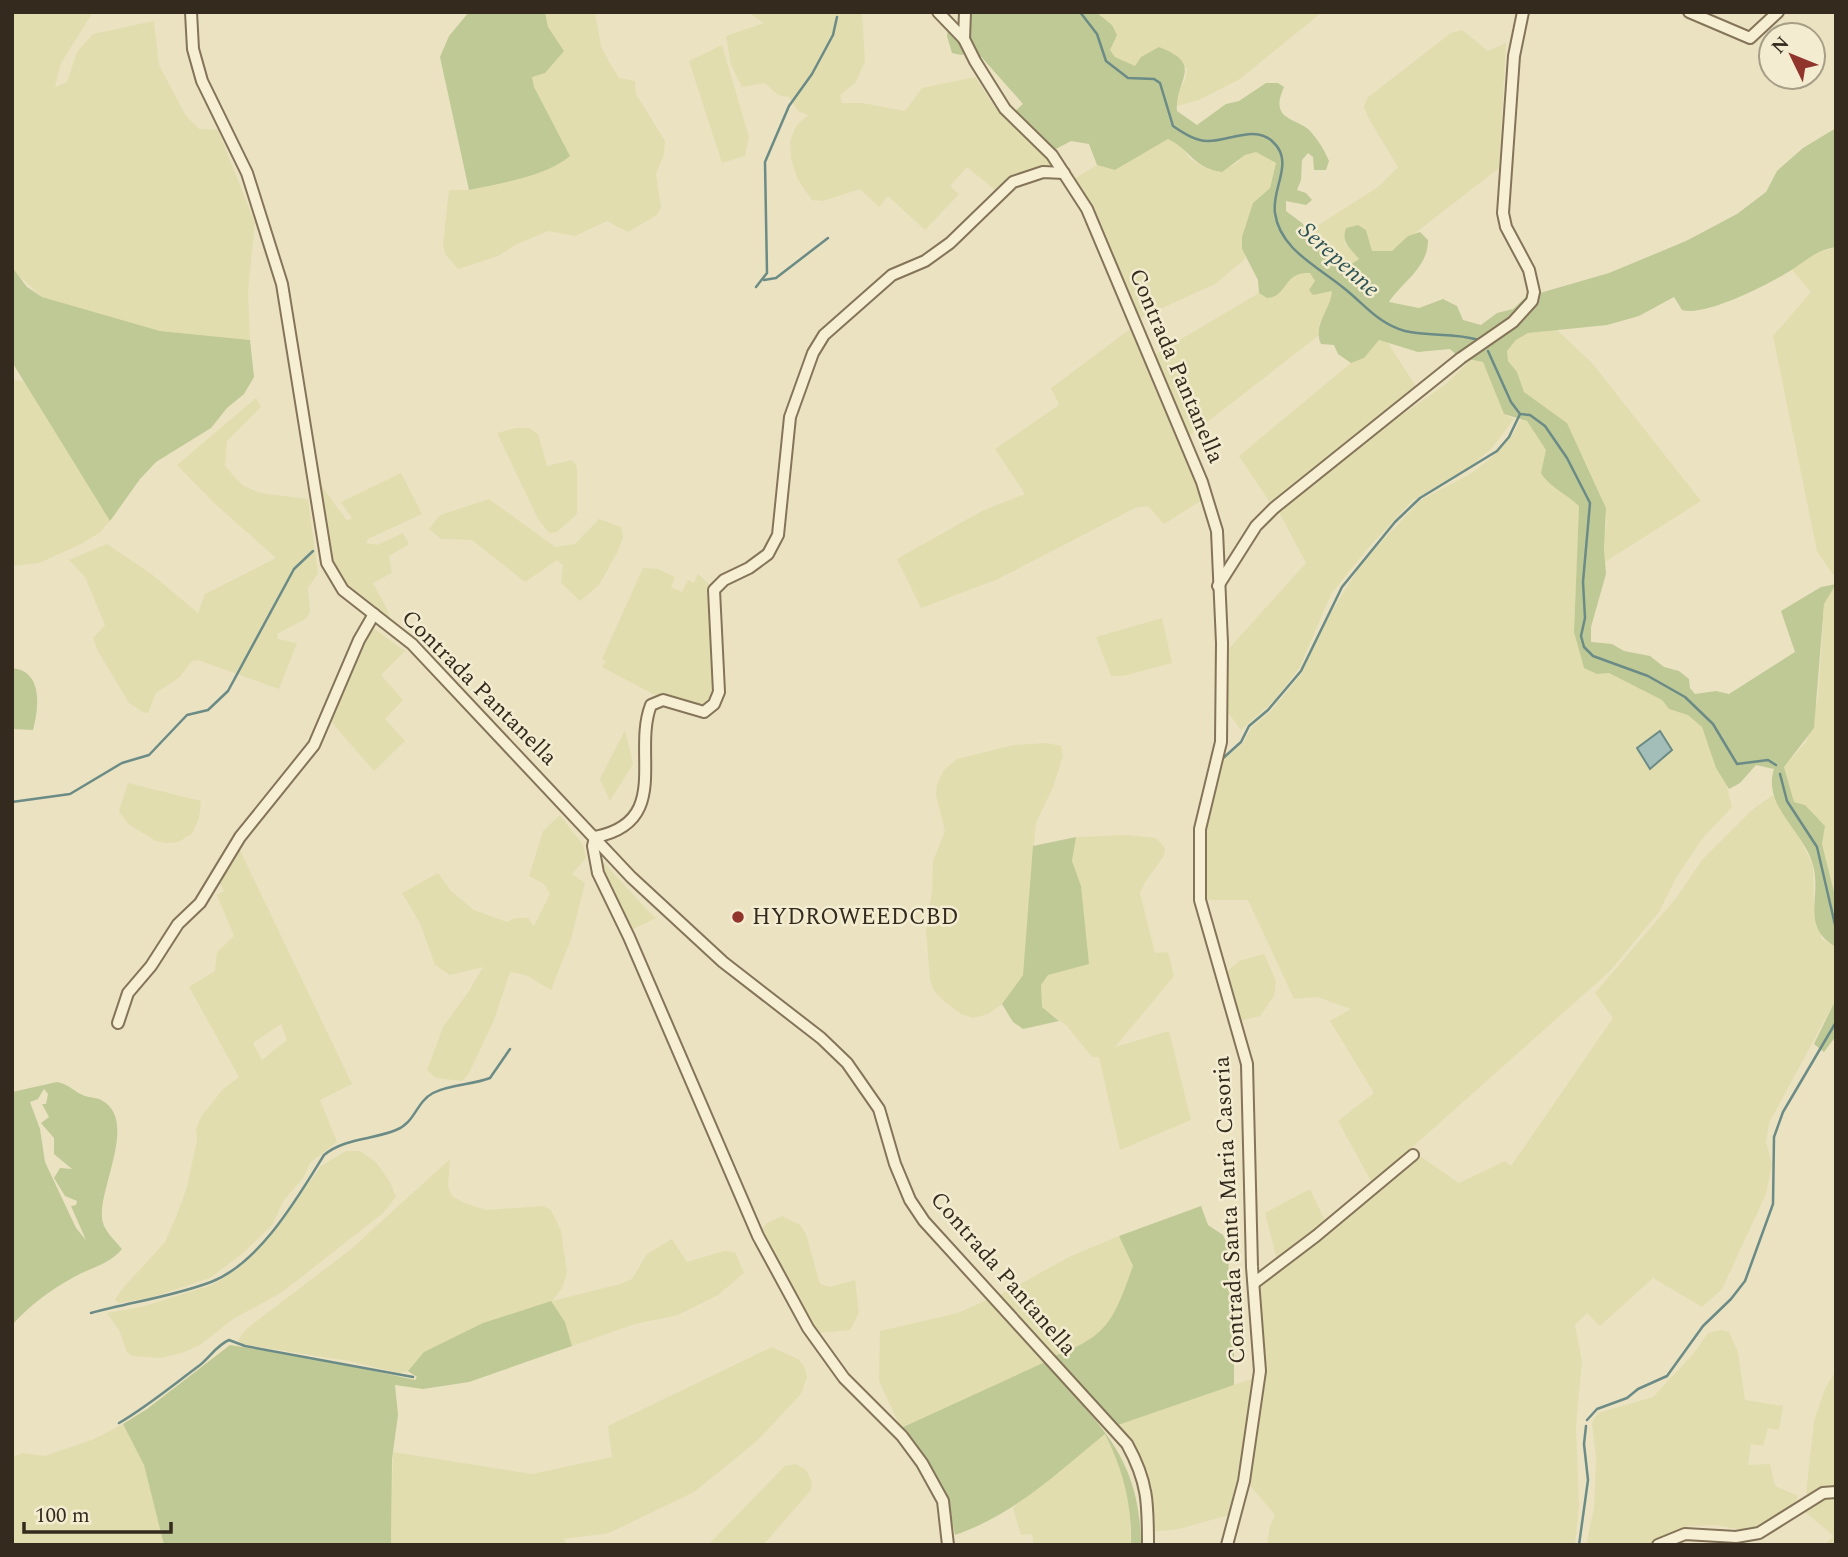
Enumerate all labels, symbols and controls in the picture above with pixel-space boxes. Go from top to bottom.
north arrow [1757,21,1827,91]
text: N [1765,30,1797,61]
water label: Serepenne [1290,214,1388,306]
street label: Contrada Pantanella [1119,263,1233,469]
street label: Contrada Pantanella [393,602,565,774]
place label: HYDROWEEDCBD [752,900,959,935]
marker: HYDROWEEDCBD [730,909,746,925]
street label: Contrada Santa Maria Casoria [1204,1055,1256,1365]
street label: Contrada Pantanella [921,1184,1085,1364]
scale bar [24,1490,172,1534]
text: 100 m [35,1500,90,1532]

